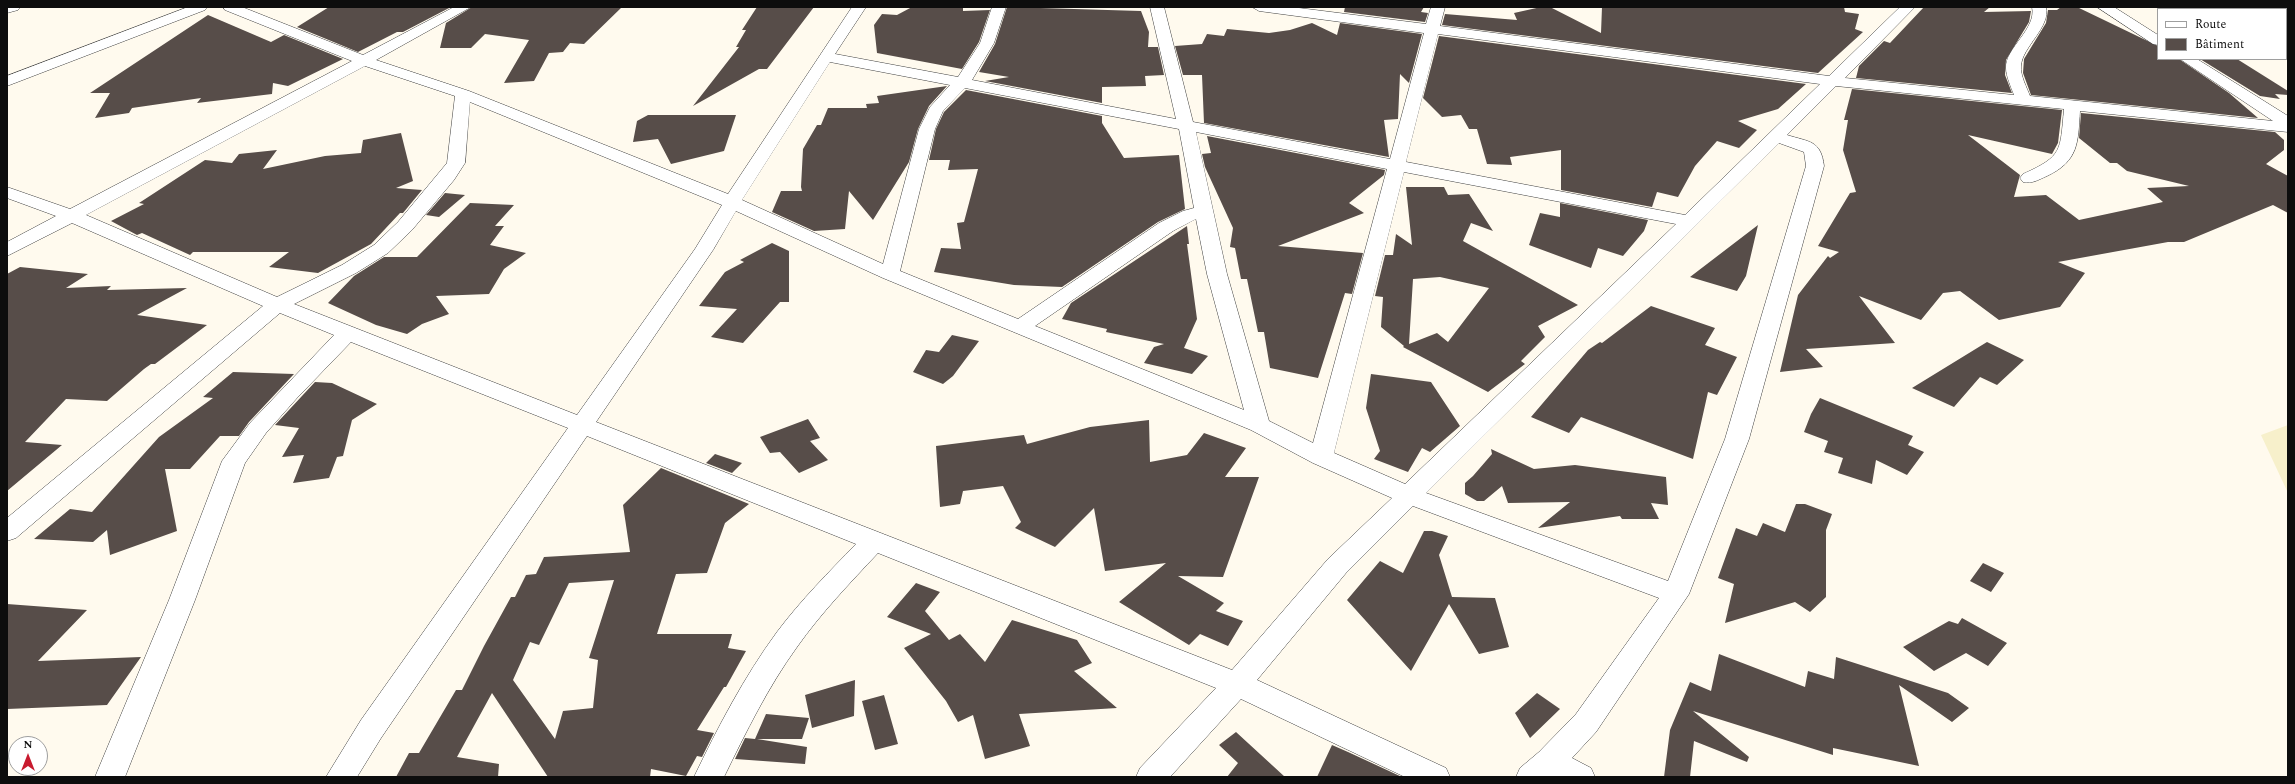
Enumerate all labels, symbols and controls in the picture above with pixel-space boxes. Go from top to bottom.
legend [2157,8,2287,60]
text: Route [2195,15,2226,34]
text: Bâtiment [2195,35,2244,54]
north arrow [8,736,48,776]
text: N [24,736,32,753]

